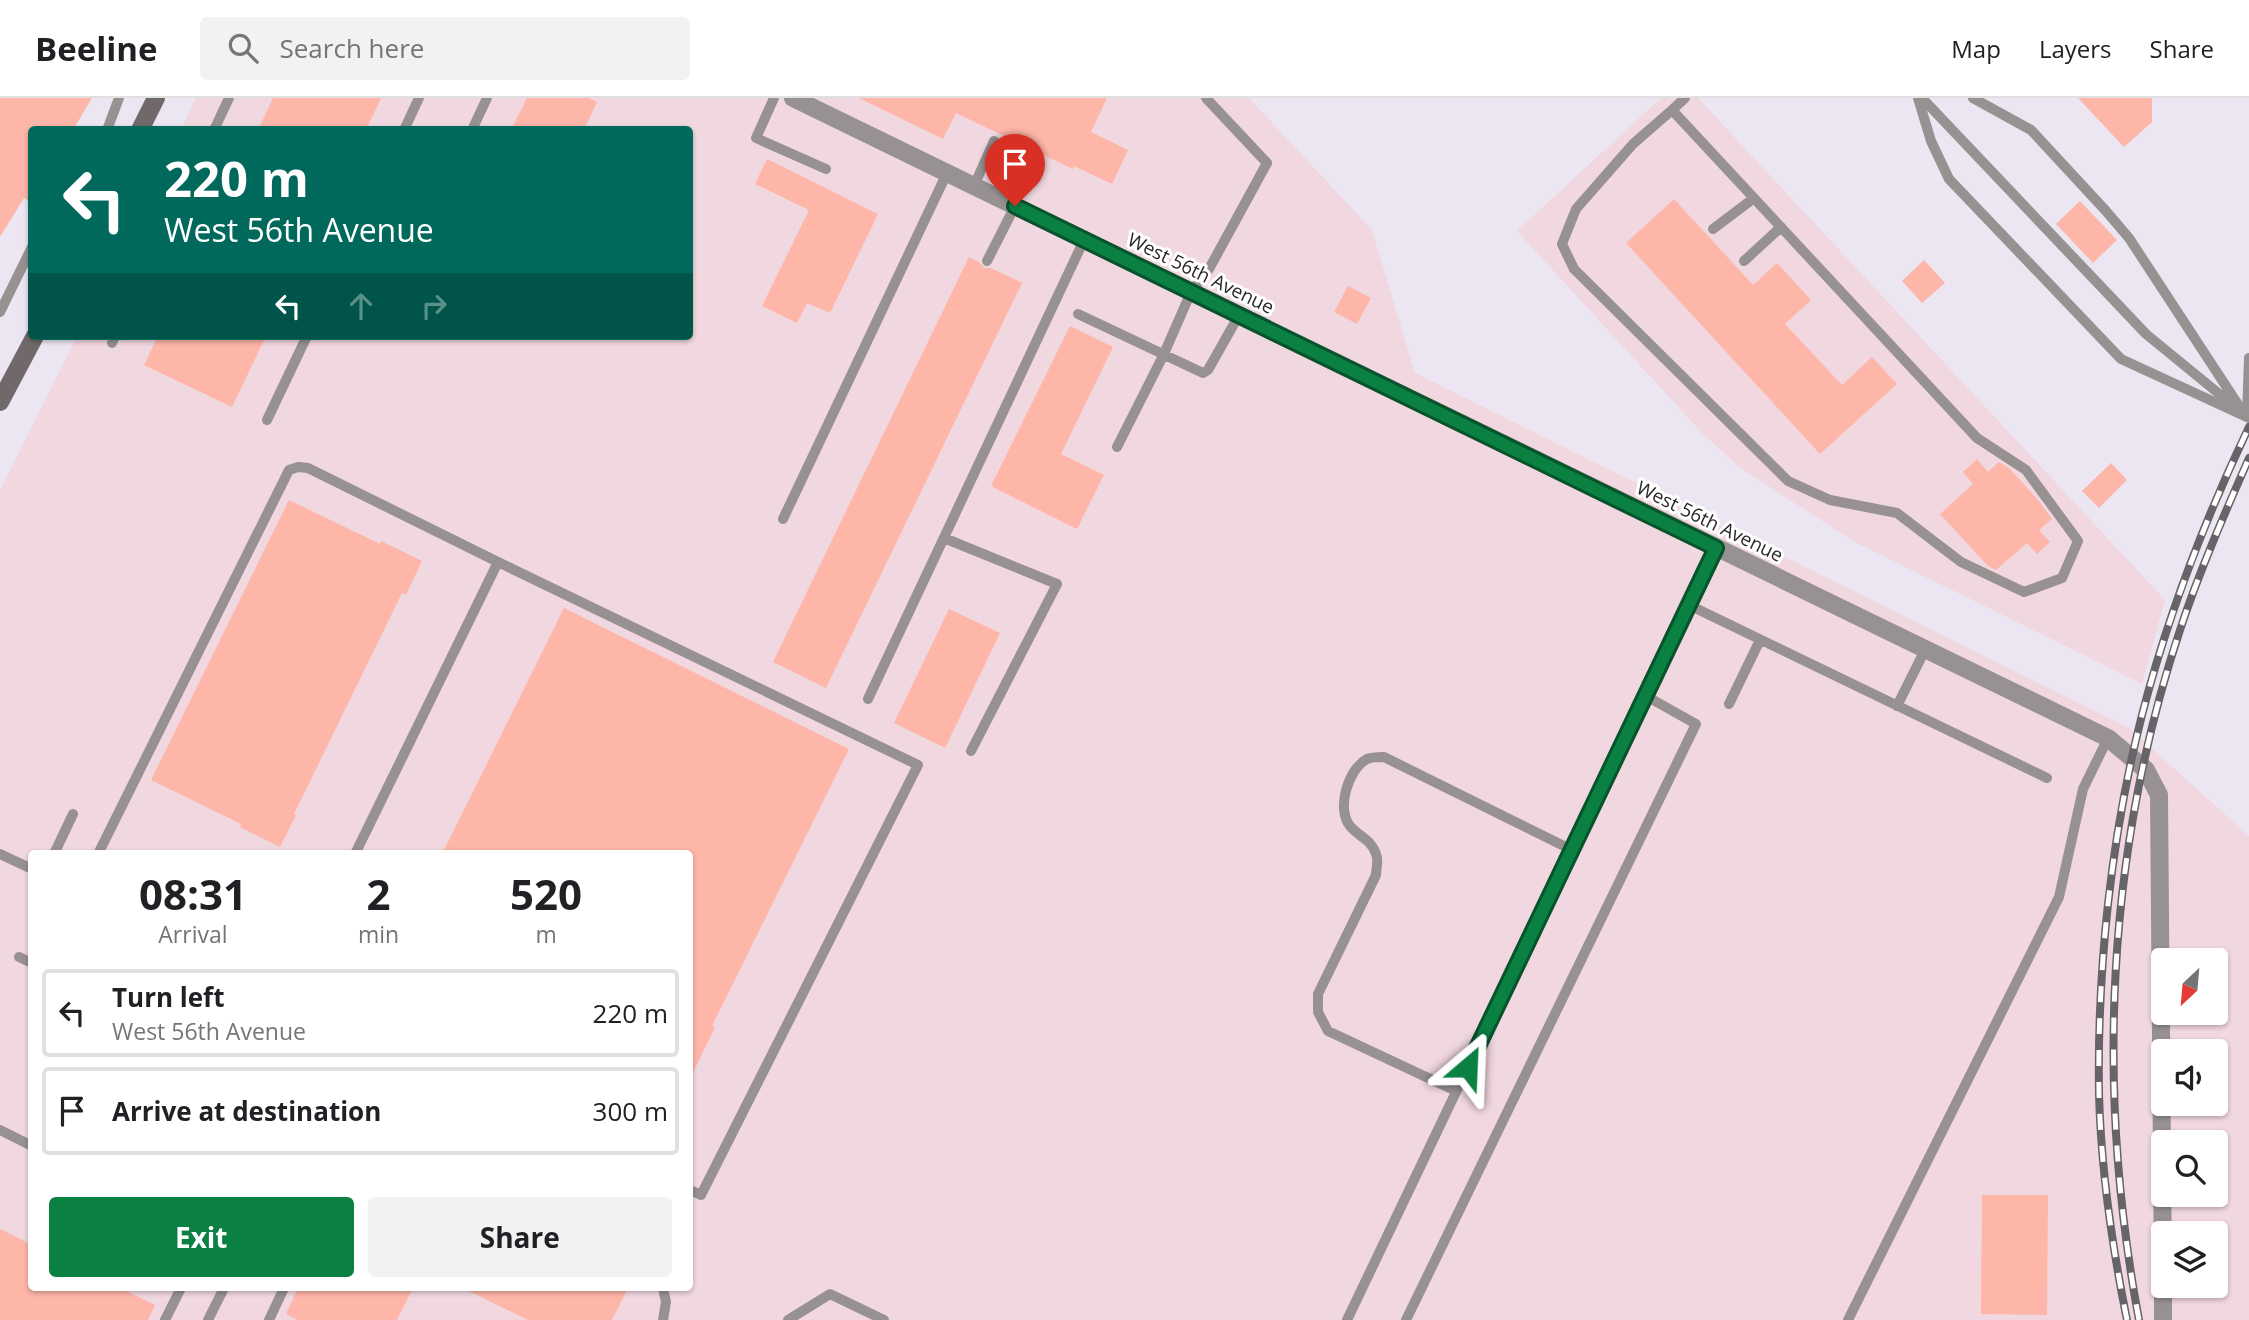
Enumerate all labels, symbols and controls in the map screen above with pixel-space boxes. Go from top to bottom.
search box [200,17,690,80]
text: Beeline [35,26,158,71]
icon: search [224,29,262,67]
text: Search here [280,30,424,66]
text: Map [1951,32,2001,65]
text: Layers [2039,32,2112,65]
text: Share [2150,32,2214,65]
pin [985,134,1045,206]
text: 220 m [164,145,309,211]
icon: arrive [996,145,1034,183]
icon: left [49,154,140,245]
text: West 56th Avenue [164,208,434,251]
street label: West 56th Avenue [1123,226,1279,320]
icon: left [269,287,307,325]
icon: ahead [342,287,380,325]
icon: right [415,287,453,325]
street label: West 56th Avenue [1632,474,1788,568]
text: 08:31 [139,865,247,922]
text: 2 [366,865,391,922]
text: 520 [510,865,582,922]
text: Arrival [158,918,228,950]
text: min [358,918,399,950]
text: m [535,918,557,950]
north arrow [2151,948,2228,1026]
map controls [2151,948,2228,1298]
text: Turn left [112,979,224,1015]
icon: left [53,994,91,1032]
text: 220 m [593,995,668,1031]
text: West 56th Avenue [112,1015,306,1047]
position arrow [1431,1030,1505,1104]
button: sound [2151,1039,2228,1116]
icon: arrive [53,1092,91,1130]
text: Arrive at destination [112,1093,381,1129]
text: 300 m [593,1093,668,1129]
button: search [2151,1130,2228,1207]
button: Exit [49,1197,354,1277]
button: Share [368,1197,672,1277]
button: layers [2151,1221,2228,1298]

